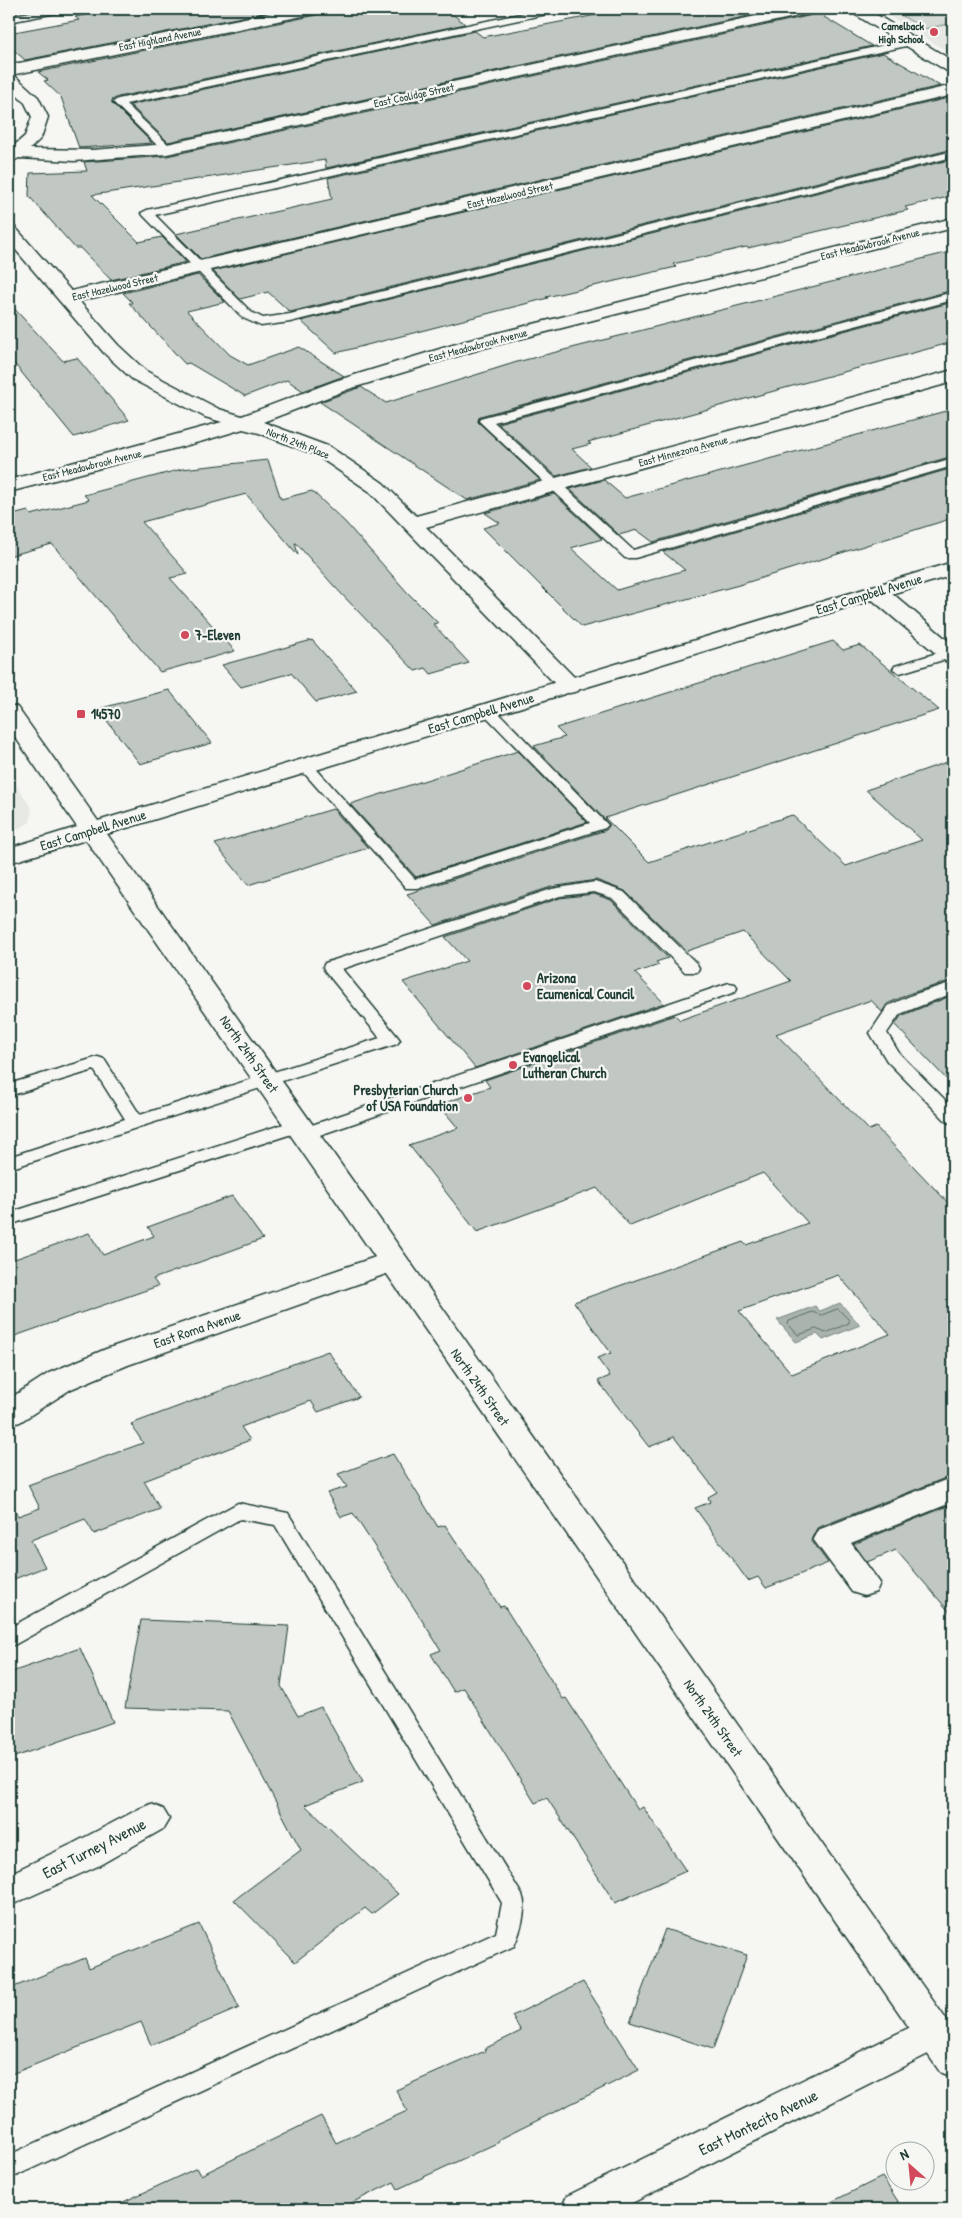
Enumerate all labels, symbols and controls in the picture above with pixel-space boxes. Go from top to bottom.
place label: Camelback High School [879,19,925,47]
street label: East Highland Avenue [118,24,203,54]
marker: Camelback High School [928,26,940,38]
street label: East Coolidge Street [373,80,456,110]
street label: East Hazelwood Street [466,178,554,212]
street label: East Meadowbrook Avenue [819,225,921,263]
street label: East Hazelwood Street [71,270,159,304]
street label: East Meadowbrook Avenue [427,325,529,365]
street label: North 24th Place [264,424,332,462]
street label: East Minnezona Avenue [637,432,730,470]
street label: East Meadowbrook Avenue [41,446,143,484]
street label: East Campbell Avenue [814,568,925,620]
place label: 7-Eleven [194,625,241,644]
marker: 7-Eleven [179,629,191,641]
street label: East Campbell Avenue [426,687,537,739]
place label: 14570 [91,704,121,723]
marker: 14570 [75,708,87,720]
street label: East Campbell Avenue [38,804,149,856]
place label: Arizona Ecumenical Council [537,968,634,1003]
marker: Arizona Ecumenical Council [521,980,533,992]
street label: North 24th Street [216,1011,283,1096]
place label: Evangelical Lutheran Church [523,1047,606,1082]
marker: Evangelical Lutheran Church [507,1059,519,1071]
place label: Presbyterian Church of USA Foundation [353,1080,458,1115]
marker: Presbyterian Church of USA Foundation [462,1092,474,1104]
street label: East Roma Avenue [151,1305,243,1352]
street label: North 24th Street [447,1344,514,1429]
street label: North 24th Street [680,1675,747,1760]
street label: East Turney Avenue [38,1812,150,1884]
street label: East Montecito Avenue [695,2083,822,2160]
north arrow [884,2140,934,2190]
text: N [896,2144,912,2164]

